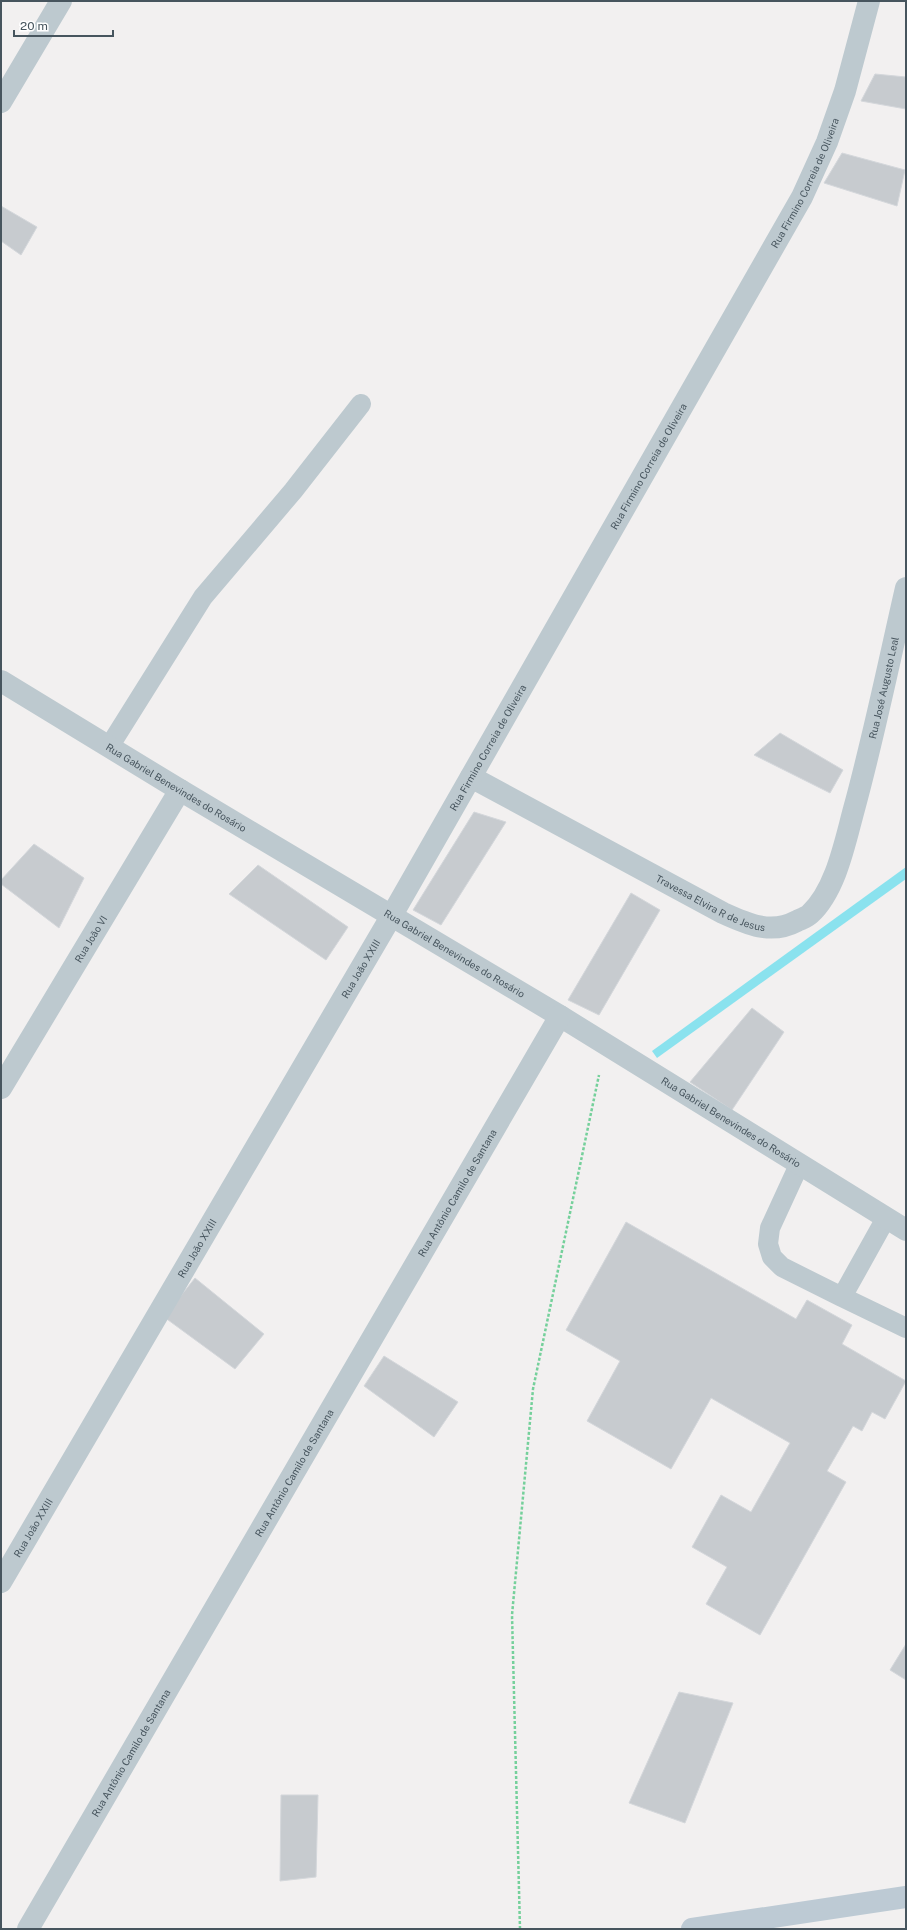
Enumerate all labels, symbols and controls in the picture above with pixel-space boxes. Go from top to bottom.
scale bar [14,12,113,38]
text: 20 m [20,19,48,33]
street label: Rua Firmino Correia de Oliveira [768,116,841,250]
street label: Rua Firmino Correia de Oliveira [608,401,689,531]
street label: Rua José Augusto Leal [866,636,901,740]
street label: Rua Firmino Correia de Oliveira [447,682,528,813]
street label: Rua Gabriel Benevindes do Rosário [104,740,249,834]
street label: Travessa Elvira R de Jesus [654,872,766,933]
street label: Rua Gabriel Benevindes do Rosário [382,907,527,1000]
street label: Rua João VI [72,913,109,965]
street label: Rua João XXIII [339,937,383,1000]
street label: Rua Gabriel Benevindes do Rosário [659,1074,803,1170]
street label: Rua Antônio Camilo de Santana [415,1127,499,1259]
street label: Rua João XXIII [175,1216,219,1280]
street label: Rua Antônio Camilo de Santana [252,1407,336,1539]
street label: Rua João XXIII [11,1496,55,1559]
street label: Rua Antônio Camilo de Santana [89,1687,173,1819]

